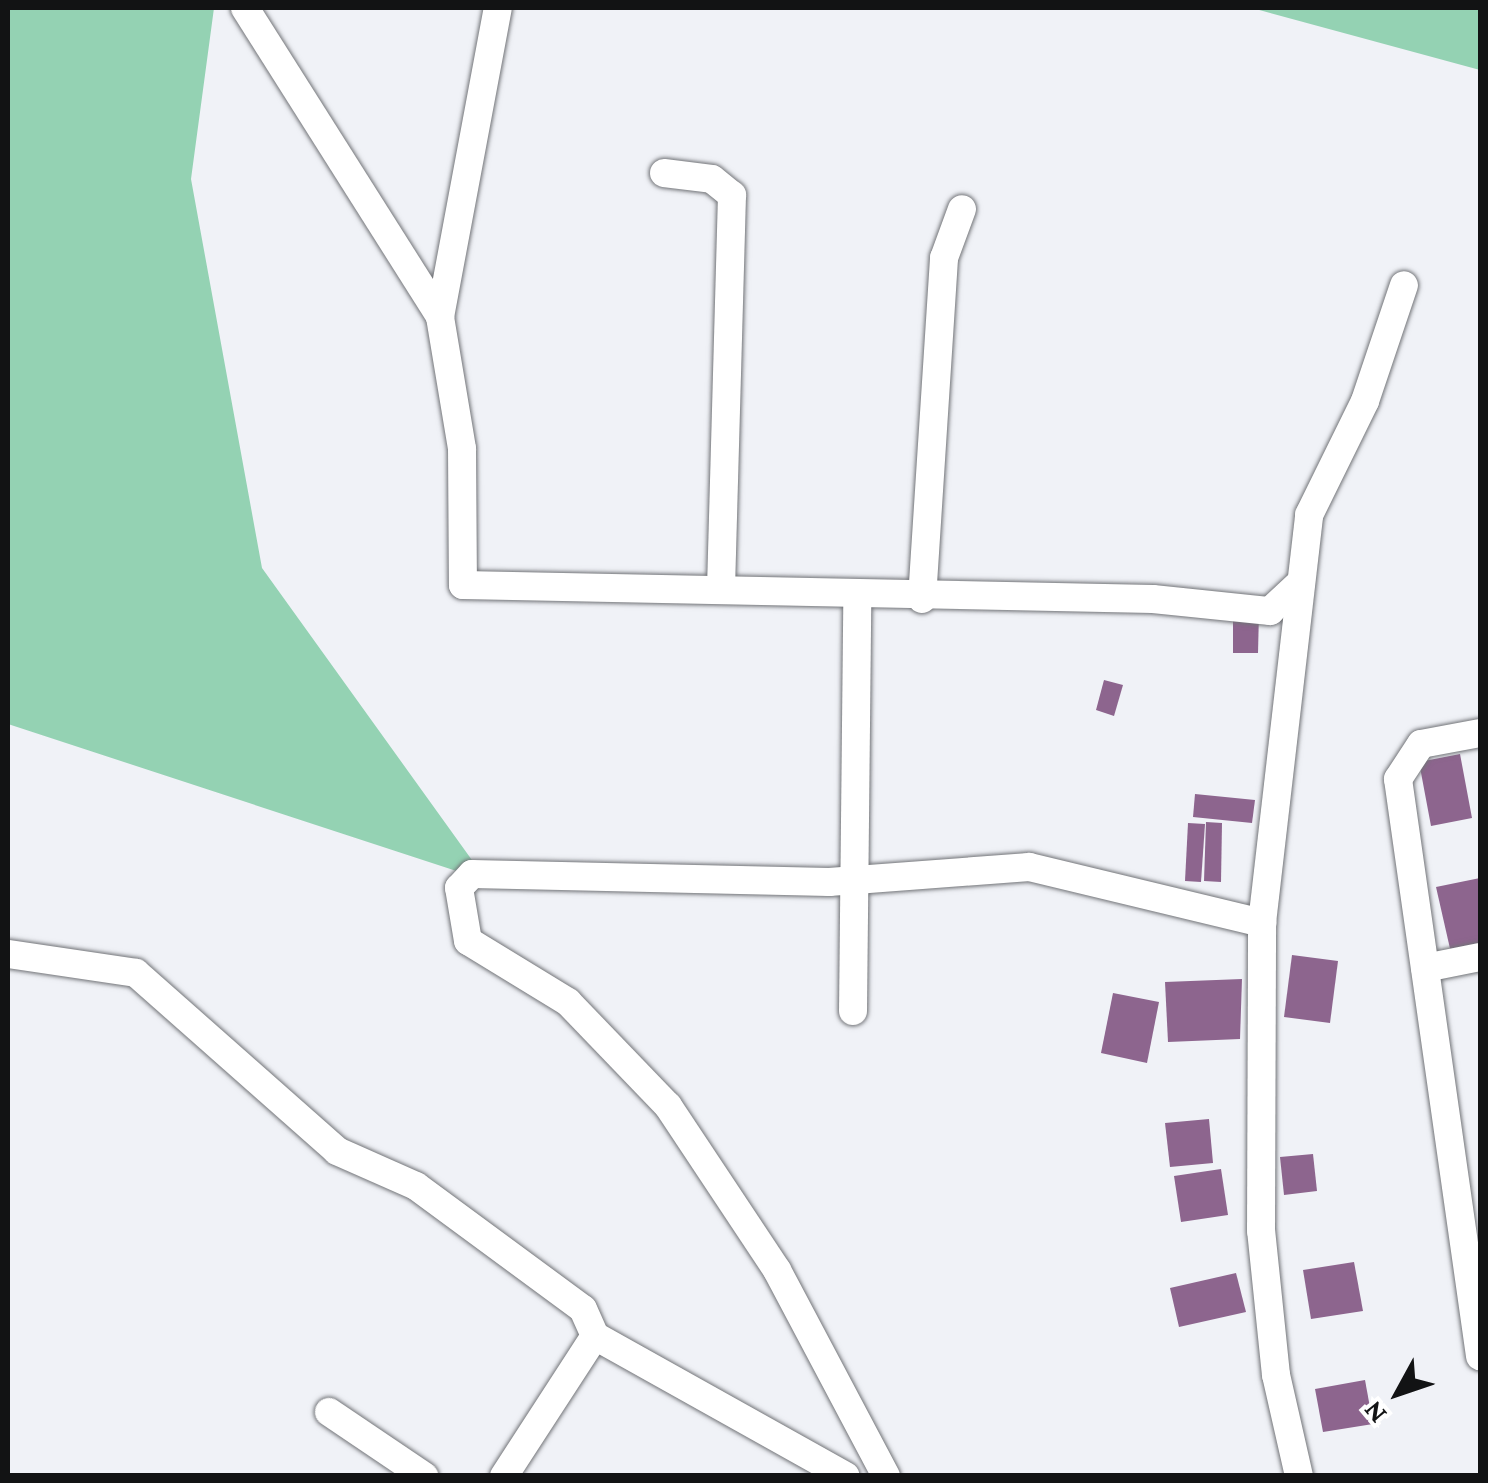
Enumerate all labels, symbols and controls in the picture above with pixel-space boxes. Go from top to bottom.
north arrow [1348,1343,1448,1443]
text: N [1357,1395,1393,1430]

